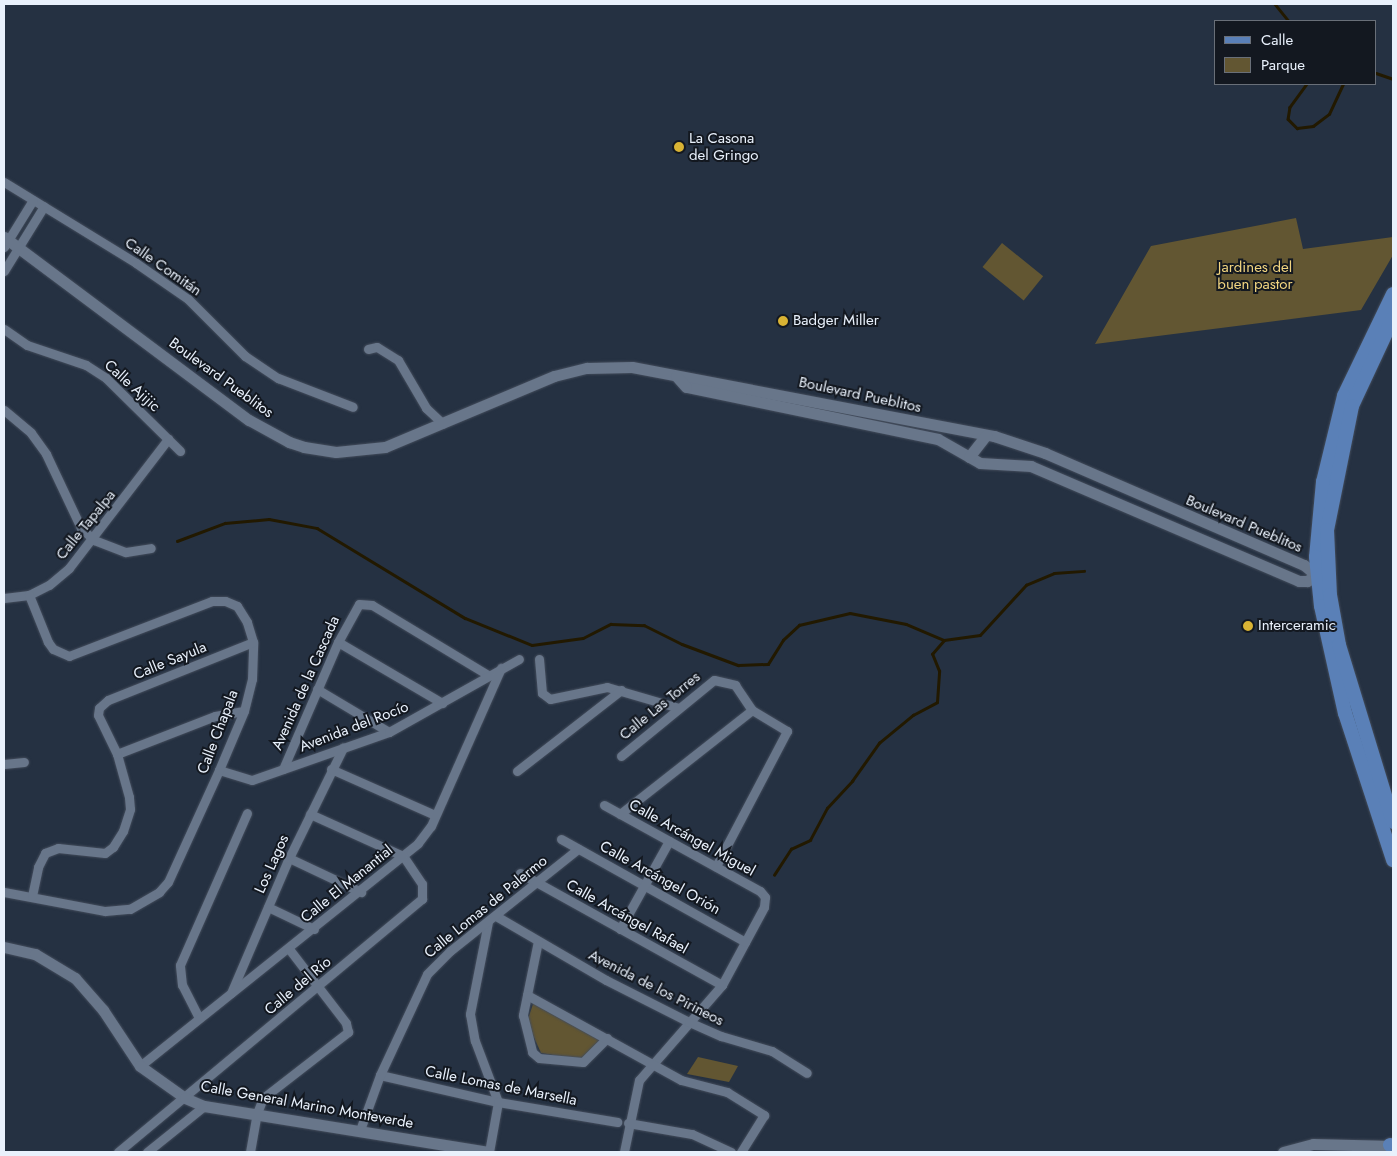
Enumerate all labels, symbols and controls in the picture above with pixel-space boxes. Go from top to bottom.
legend [1214,20,1377,85]
text: Calle [1261,29,1293,51]
text: Parque [1261,54,1305,76]
place label: La Casona del Gringo [689,129,759,164]
marker: La Casona del Gringo [673,141,685,153]
street label: Calle Comitán [121,234,205,300]
park label: Jardines del buen pastor [1217,258,1293,293]
place label: Badger Miller [793,312,879,330]
marker: Badger Miller [777,315,789,327]
street label: Boulevard Pueblitos [165,334,277,422]
street label: Calle Ajijic [100,356,164,416]
street label: Boulevard Pueblitos [797,373,923,417]
street label: Calle Tapalpa [52,487,120,563]
street label: Boulevard Pueblitos [1183,491,1305,557]
street label: Avenida de la Cascada [268,613,344,753]
place label: Interceramic [1258,617,1336,635]
marker: Interceramic [1242,620,1254,632]
street label: Calle Sayula [131,638,209,684]
street label: Calle Las Torres [616,668,704,744]
street label: Calle Chapala [194,688,242,776]
street label: Avenida del Rocío [297,698,411,756]
street label: Calle Arcángel Miguel [626,796,758,880]
street label: Los Lagos [251,832,293,896]
street label: Calle Arcángel Orión [597,837,723,919]
street label: Calle El Manantial [297,841,397,927]
street label: Calle Lomas de Palermo [421,852,551,962]
street label: Calle Arcángel Rafael [563,876,691,958]
street label: Avenida de los Pirineos [585,946,727,1030]
street label: Calle del Río [261,953,335,1019]
street label: Calle Lomas de Marsella [424,1062,578,1110]
street label: Calle General Marino Monteverde [199,1077,415,1133]

